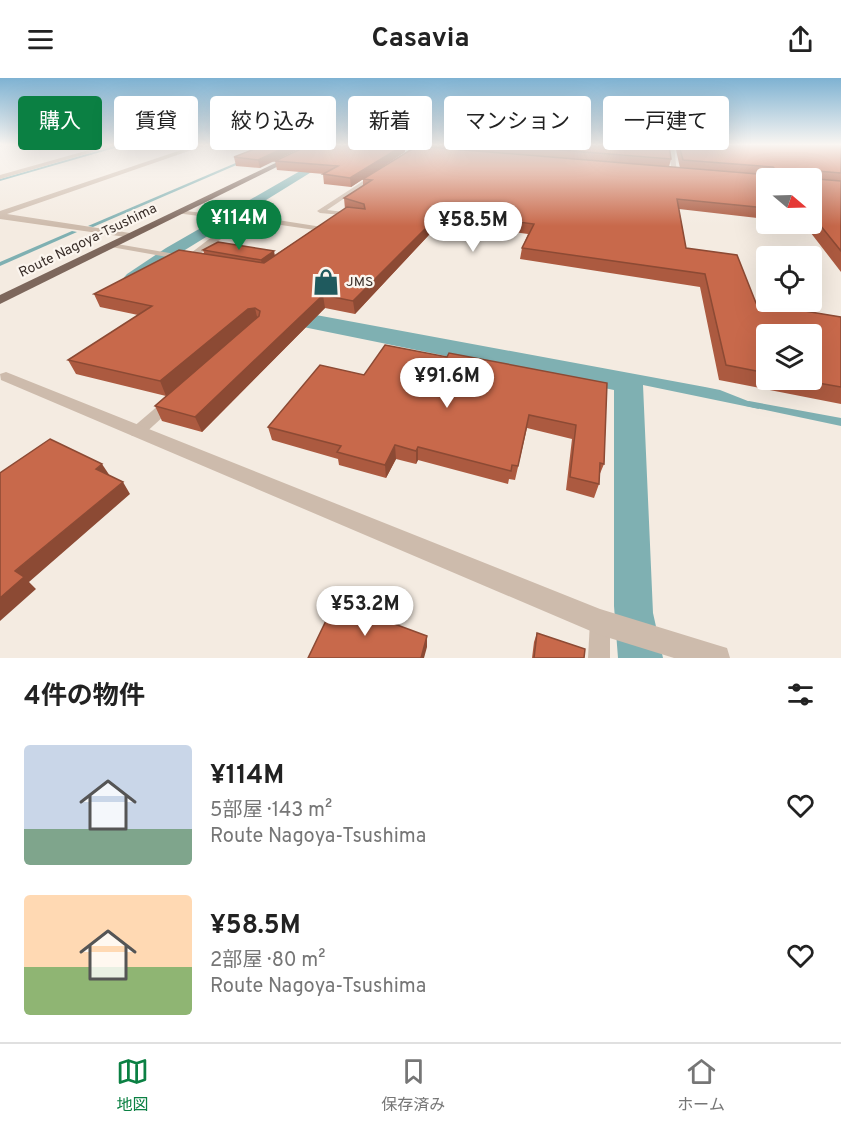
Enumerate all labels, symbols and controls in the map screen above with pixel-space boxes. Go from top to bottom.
text: Casavia [372,22,469,56]
icon: menu [24,23,57,56]
icon: share [784,23,817,56]
chip: 購入 [18,96,102,150]
chip: 賃貸 [114,96,198,150]
chip: 絞り込み [210,96,336,150]
chip: 新着 [348,96,432,150]
chip: マンション [444,96,591,150]
chip: 一戸建て [603,96,729,150]
north arrow [756,168,822,234]
map controls [756,168,822,390]
street label: Route Nagoya-Tsushima [16,200,160,282]
pin: ¥114M [197,200,281,251]
pin: ¥58.5M [424,202,522,253]
text: ¥114M [210,206,268,232]
text: ¥58.5M [438,208,508,234]
button: locate [756,246,822,312]
shop icon: JMS [311,267,341,297]
place label: JMS [346,274,373,291]
button: layers [756,324,822,390]
pin: ¥91.6M [398,358,496,409]
text: ¥91.6M [414,364,480,390]
pin: ¥53.2M [316,586,414,637]
text: ¥53.2M [330,592,400,618]
icon: filters [784,678,817,711]
text: 4件の物件 [24,681,145,714]
text: ¥114M [210,760,284,793]
icon: home [72,769,144,841]
icon: heart [784,789,817,822]
text: 5部屋 · 143 m² [210,798,332,824]
text: Route Nagoya-Tsushima [210,824,426,850]
text: ¥58.5M [210,910,301,943]
icon: home [72,919,144,991]
icon: heart [784,939,817,972]
text: 2部屋 · 80 m² [210,948,325,974]
text: Route Nagoya-Tsushima [210,974,426,1000]
tab: 地図 [116,1055,149,1116]
tab: 保存済み [381,1055,445,1116]
tab: ホーム [677,1055,725,1116]

